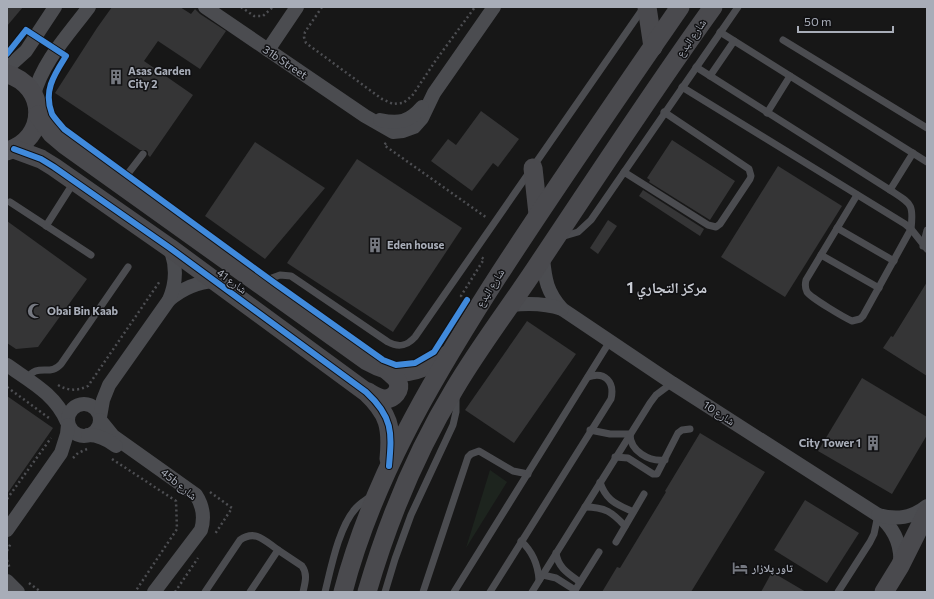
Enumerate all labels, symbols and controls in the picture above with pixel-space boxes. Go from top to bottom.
scale bar [798,8,893,34]
text: 50 m [804,14,832,28]
street label: شارع البدع [673,16,709,60]
street label: 31b Street [261,42,310,81]
place label: Asas Garden City 2 [128,64,191,90]
building icon: Asas Garden City 2 [107,68,125,86]
building icon: Eden house [366,236,384,254]
place label: Eden house [387,238,445,251]
street label: شارع 41 [214,265,250,297]
street label: شارع البدع [473,266,507,310]
district label: مركز التجاري 1 [627,278,707,300]
mosque icon: Obai Bin Kaab [26,302,44,320]
place label: Obai Bin Kaab [47,304,119,317]
street label: شارع 10 [701,398,737,428]
building icon: City Tower 1 [864,434,882,452]
place label: City Tower 1 [799,436,861,449]
street label: 45b شارع [158,465,200,503]
hotel icon: تاور پلازار [731,559,749,577]
place label: تاور پلازار [751,561,793,575]

